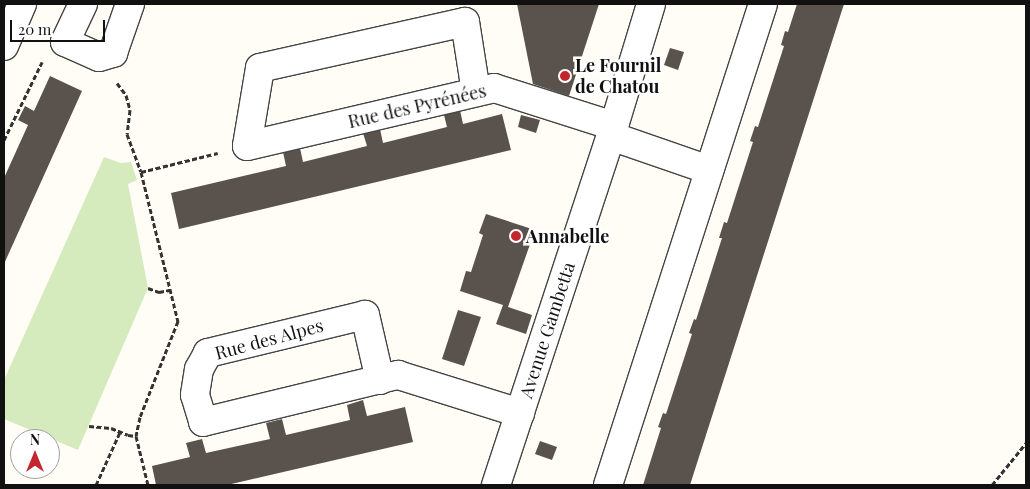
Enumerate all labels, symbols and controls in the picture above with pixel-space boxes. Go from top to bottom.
scale bar [12,10,108,42]
text: 20 m [18,19,51,39]
place label: Le Fournil de Chatou [575,55,661,98]
marker: Le Fournil de Chatou [559,70,571,82]
street label: Rue des Pyrénées [346,80,488,132]
place label: Annabelle [526,225,609,247]
marker: Annabelle [510,230,522,242]
street label: Avenue Gambetta [515,259,579,401]
street label: Rue des Alpes [212,314,326,364]
north arrow [10,429,60,479]
text: N [30,430,40,449]

